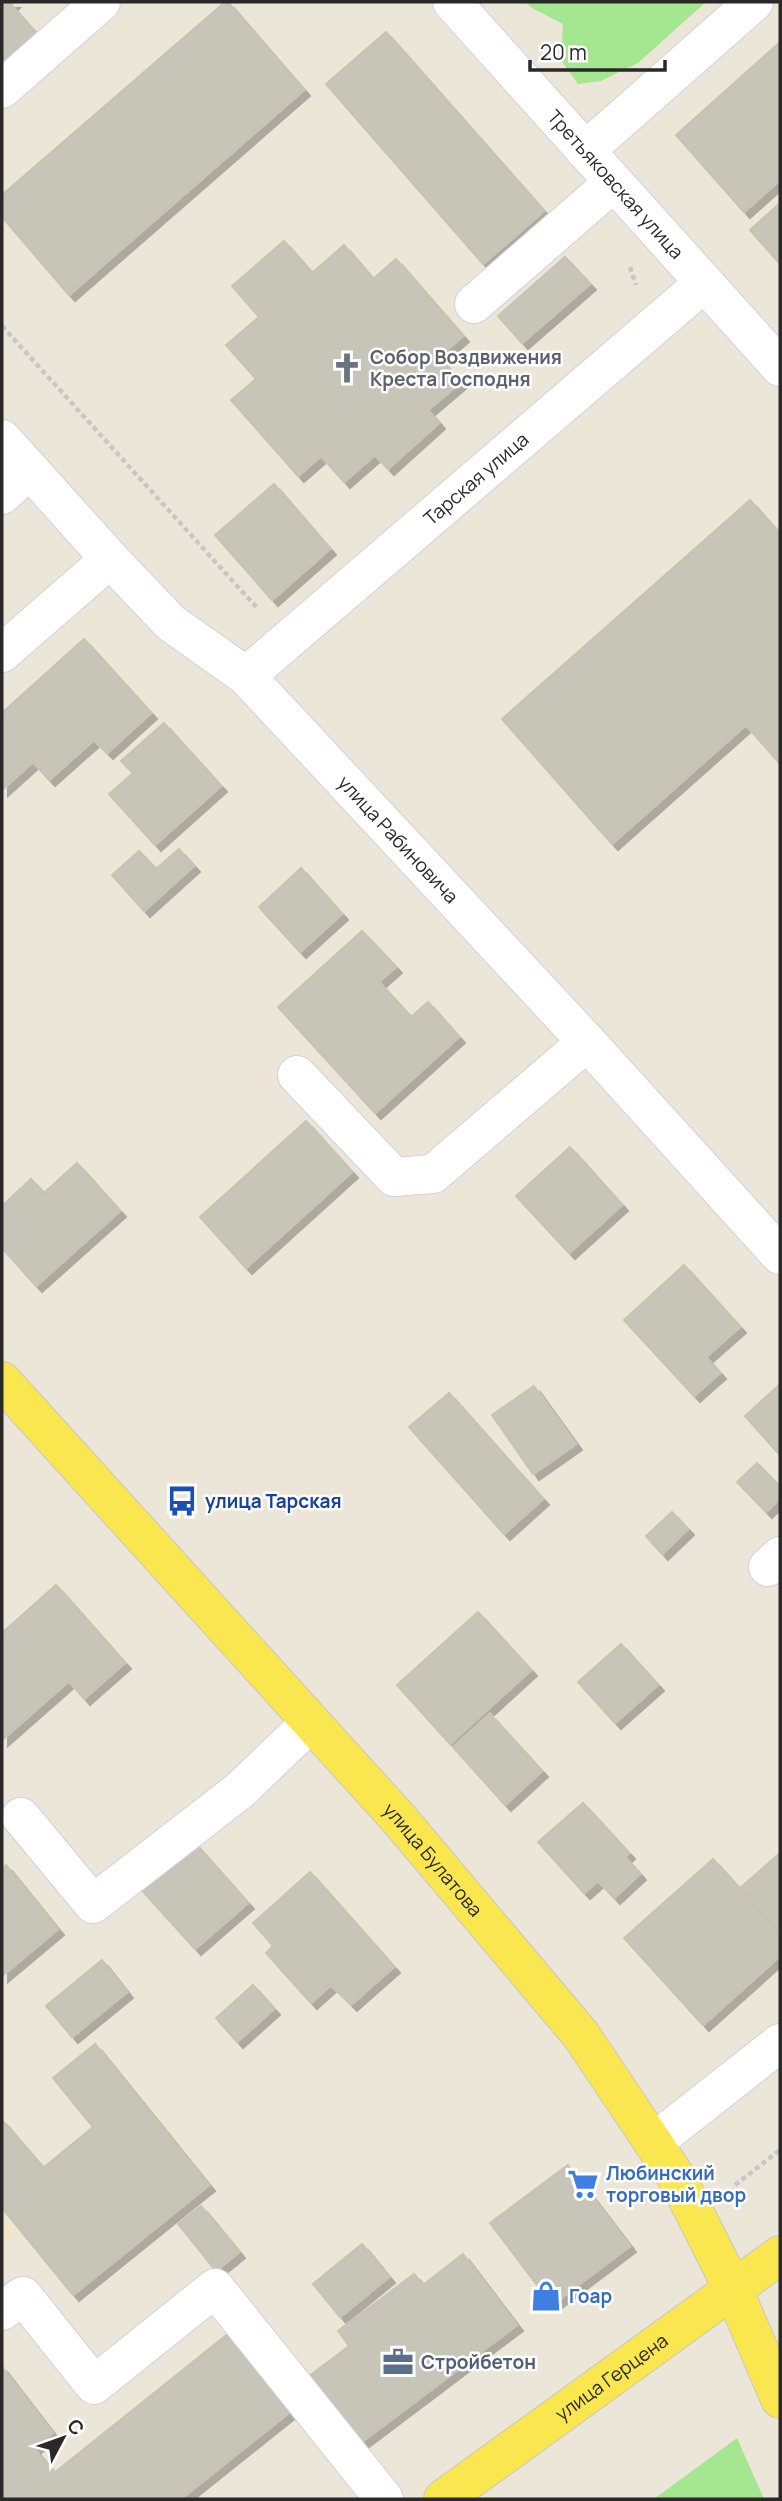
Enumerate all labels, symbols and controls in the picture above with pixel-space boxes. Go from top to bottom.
scale bar [530,28,665,72]
text: 20 m [540,38,587,66]
street label: Третьяковская улица [542,104,690,264]
place label: Собор Воздвижения Креста Господня [370,344,562,392]
church icon: Собор Воздвижения Креста Господня [330,351,364,385]
street label: Тарская улица [418,426,534,531]
street label: улица Рабиновича [332,770,464,909]
bus stop icon: улица Тарская [165,1484,199,1518]
place label: улица Тарская [205,1488,341,1514]
street label: улица Булатова [377,1797,489,1922]
place label: Любинский торговый двор [606,2160,746,2208]
supermarket icon: Любинский торговый двор [566,2167,600,2201]
shop icon: Гоар [529,2279,563,2313]
place label: Гоар [569,2283,612,2309]
street label: улица Герцена [550,2327,673,2427]
office icon: Стройбетон [381,2345,415,2379]
place label: Стройбетон [421,2349,536,2375]
north arrow [28,2403,98,2473]
text: С [61,2413,90,2441]

